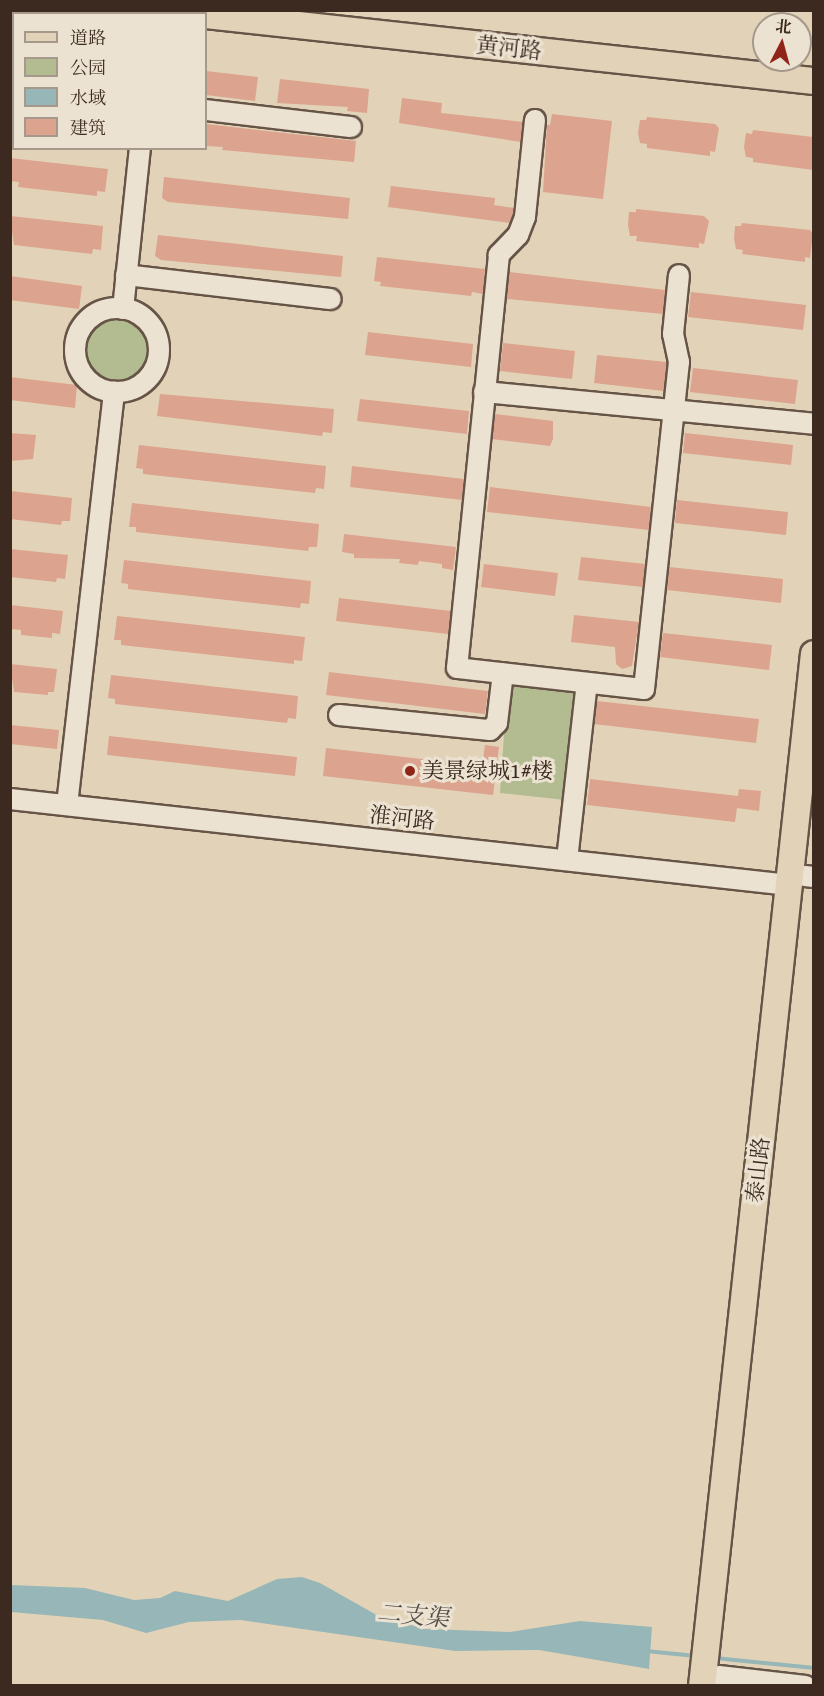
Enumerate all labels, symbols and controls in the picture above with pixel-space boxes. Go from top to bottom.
legend [12,12,207,150]
north arrow [752,12,812,72]
text: 北 [774,13,793,39]
text: 道路 [70,24,106,51]
street label: 黄河路 [475,31,543,65]
text: 公园 [70,54,106,81]
text: 水域 [70,84,106,111]
text: 建筑 [70,114,106,141]
place label: 美景绿城1#楼 [422,758,553,784]
marker: 美景绿城1#楼 [403,764,417,778]
street label: 淮河路 [368,801,436,835]
street label: 泰山路 [741,1136,775,1204]
water label: 二支渠 [376,1598,450,1632]

